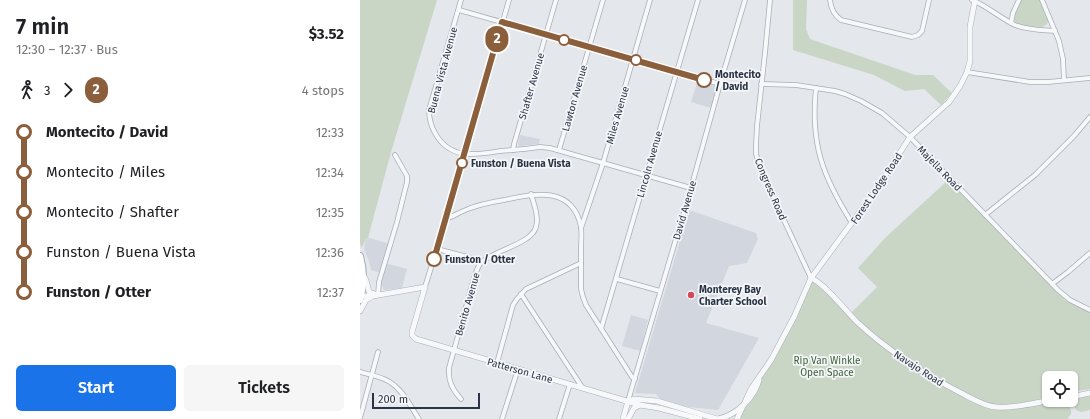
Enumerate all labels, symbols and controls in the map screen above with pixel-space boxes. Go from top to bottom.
text: 7 min [16,13,69,40]
text: $3.52 [309,25,344,43]
street label: Buena Vista Avenue [426,26,460,115]
line badge: 2 [484,26,510,52]
text: 2 [493,30,501,47]
unlabelled marker [558,34,570,46]
text: 12:30 – 12:37 · Bus [16,42,118,57]
street label: Shafter Avenue [517,52,547,121]
unlabelled marker [630,54,642,66]
street label: Lawton Avenue [560,64,590,133]
place label: Montecito / David [715,69,761,93]
marker: Montecito / David [696,72,712,88]
icon: walk [16,79,38,101]
icon: forward [57,79,79,101]
text: 2 [93,81,100,98]
text: 3 [44,83,51,98]
text: 4 stops [302,83,344,98]
street label: Miles Avenue [604,85,632,146]
text: Montecito / David [46,123,168,141]
text: 12:33 [316,125,344,140]
street label: Lincoln Avenue [635,130,665,199]
street label: Majella Road [915,144,964,194]
street label: Forest Lodge Road [849,151,905,226]
marker: Funston / Buena Vista [456,157,468,169]
street label: Congress Road [752,157,789,222]
place label: Funston / Buena Vista [471,158,571,170]
text: Montecito / Miles [46,163,165,181]
text: 12:34 [315,165,344,180]
street label: David Avenue [671,179,699,241]
text: Montecito / Shafter [46,203,179,221]
text: 12:35 [316,205,344,220]
text: Funston / Buena Vista [46,243,196,261]
text: 12:36 [315,245,344,260]
marker: Funston / Otter [426,251,442,267]
place label: Funston / Otter [445,254,516,266]
street label: Benito Avenue [453,271,483,337]
text: Funston / Otter [46,283,151,301]
place label: Monterey Bay Charter School [699,284,766,308]
text: 12:37 [317,285,344,300]
marker: Monterey Bay Charter School [686,290,696,300]
street label: Navajo Road [891,348,945,389]
park label: Rip Van Winkle Open Space [794,355,860,379]
street label: Patterson Lane [486,356,554,386]
button: Start [16,365,176,411]
button: Tickets [184,365,344,411]
map controls [1042,371,1078,407]
button: locate [1042,371,1078,407]
scale bar [372,391,480,410]
text: 200 m [378,393,408,406]

